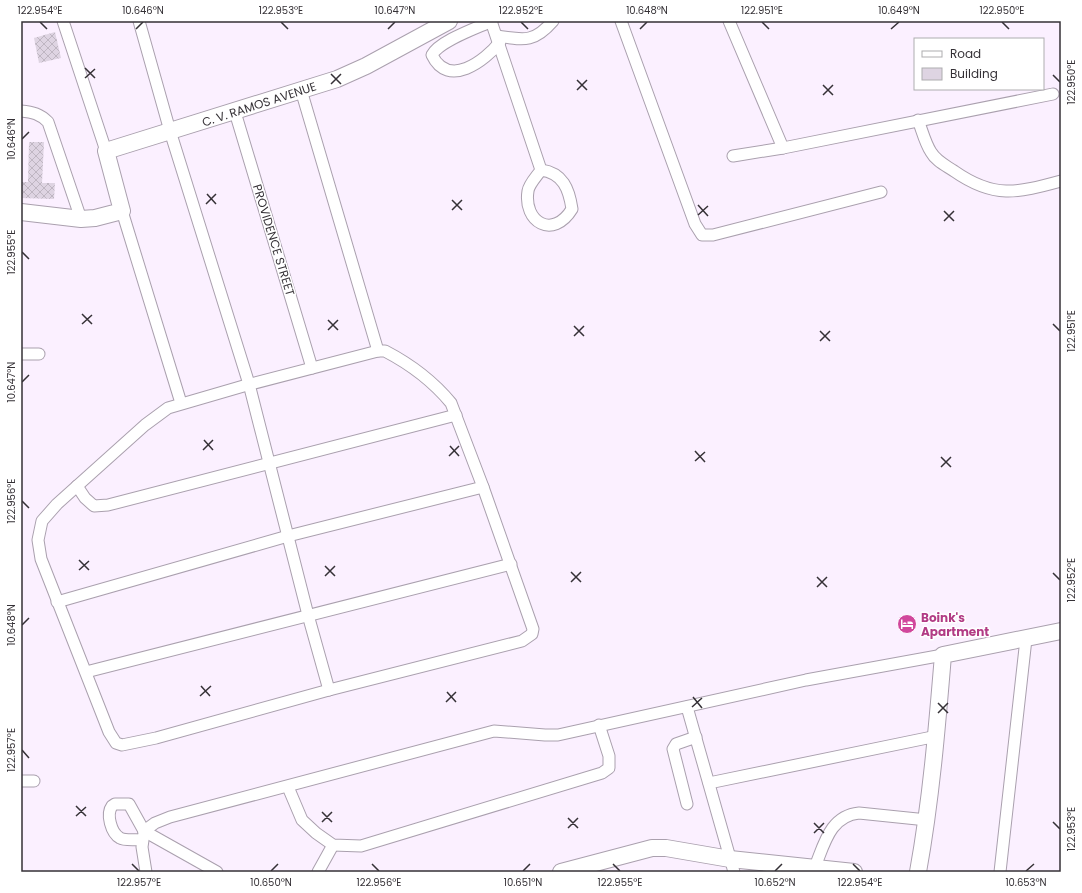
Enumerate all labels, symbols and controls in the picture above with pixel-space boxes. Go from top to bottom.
text: 122.954°E [18,3,62,18]
text: 10.646°N [122,3,164,18]
text: 122.953°E [259,3,303,18]
text: 10.647°N [375,3,415,18]
text: 122.952°E [499,3,543,18]
text: 10.648°N [626,3,668,18]
text: 122.951°E [741,3,783,18]
text: 10.649°N [878,3,920,18]
text: 122.950°E [980,3,1024,18]
legend [914,38,1044,90]
text: Road [950,45,981,62]
text: 122.950°E [1064,60,1079,104]
text: Building [950,65,998,82]
street label: C. V. RAMOS AVENUE [200,77,318,131]
text: 10.646°N [4,118,19,160]
street label: PROVIDENCE STREET [249,182,299,298]
text: 122.955°E [4,230,19,274]
text: 122.951°E [1064,310,1079,352]
text: 10.647°N [4,362,19,402]
text: 122.956°E [4,479,19,523]
text: 122.952°E [1064,558,1079,602]
text: 10.648°N [4,604,19,646]
place label: Boink's Apartment [921,609,989,640]
hotel icon: Boink's Apartment [896,613,918,635]
text: 122.957°E [4,728,19,772]
text: 122.953°E [1064,807,1079,851]
text: 122.957°E [117,875,161,890]
text: 10.650°N [250,875,292,890]
text: 122.956°E [357,875,401,890]
text: 10.651°N [504,875,542,890]
text: 122.955°E [598,875,642,890]
text: 10.652°N [754,875,796,890]
text: 122.954°E [838,875,882,890]
text: 10.653°N [1005,875,1047,890]

